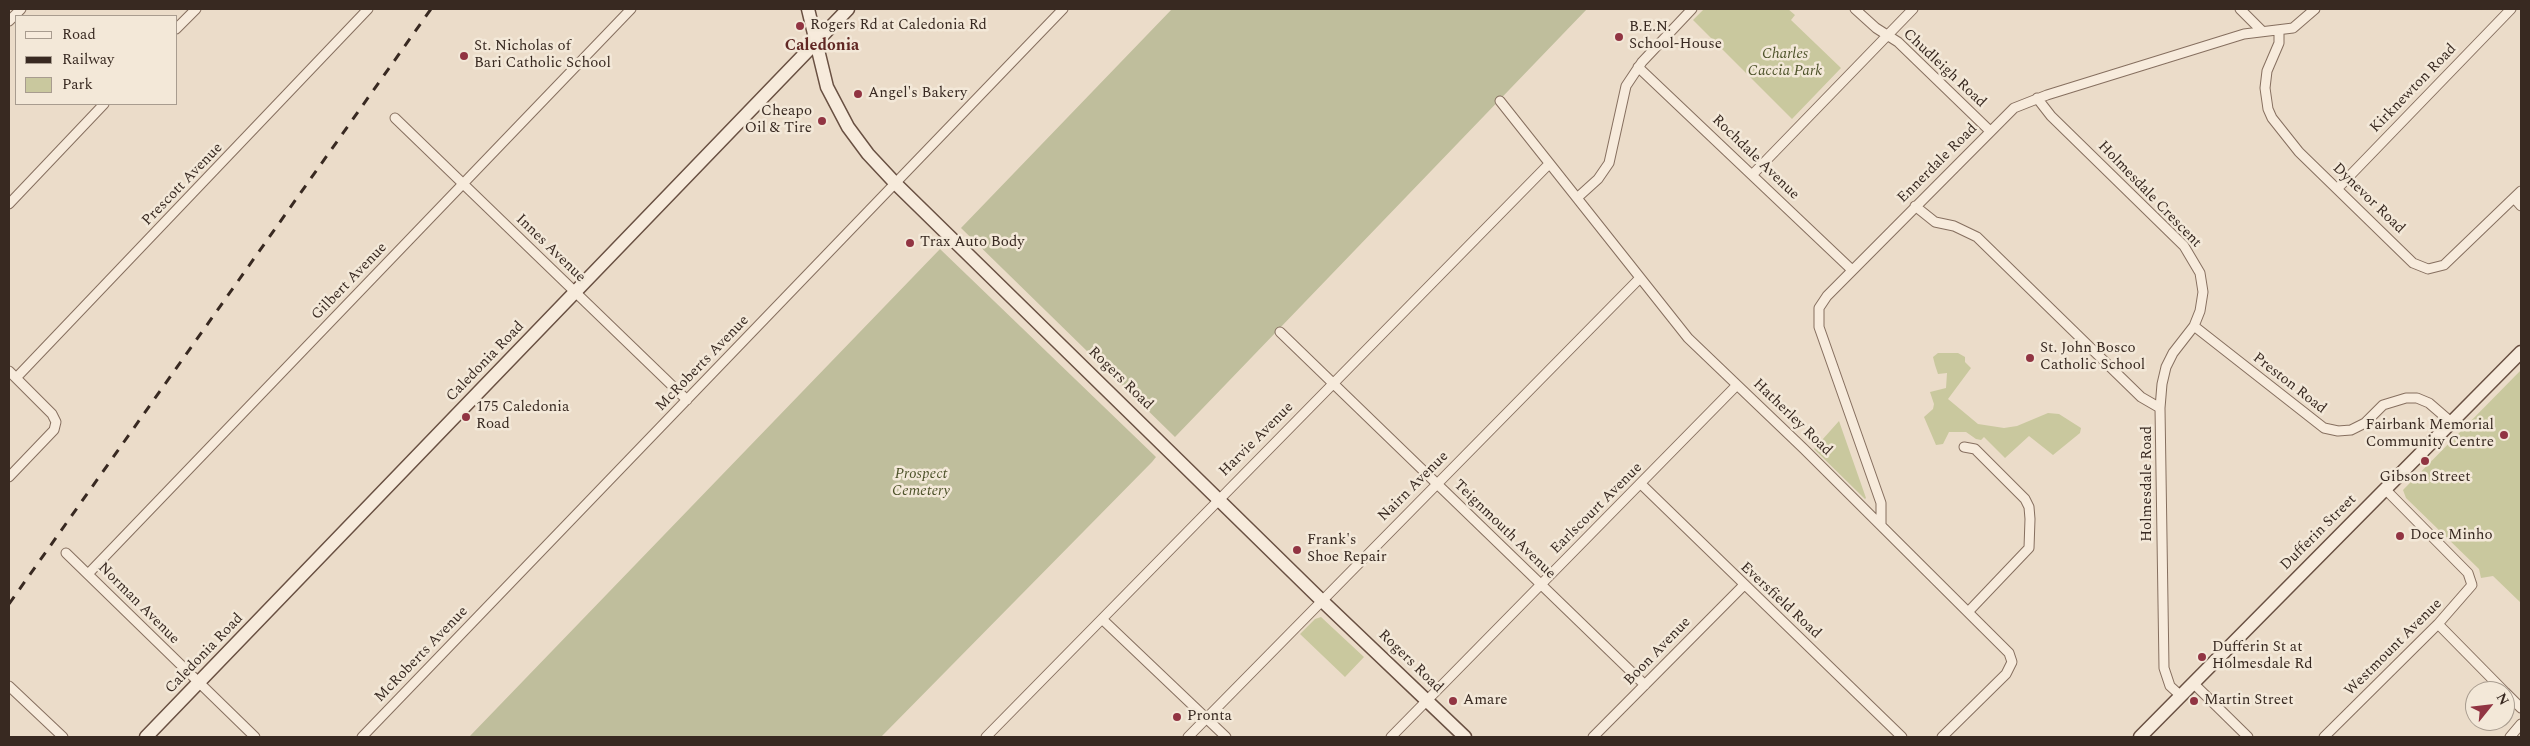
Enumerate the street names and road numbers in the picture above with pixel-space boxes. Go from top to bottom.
street label: Chudleigh Road [1899,26,1989,112]
street label: Kirknewton Road [2367,41,2461,137]
street label: Rochdale Avenue [1708,112,1802,204]
street label: Ennerdale Road [1894,120,1982,208]
street label: Holmesdale Crescent [2093,138,2205,252]
street label: Prescott Avenue [139,140,227,230]
street label: Dynevor Road [2328,160,2408,238]
street label: Innes Avenue [511,211,589,287]
street label: Gilbert Avenue [308,239,392,325]
street label: McRoberts Avenue [653,312,753,416]
street label: Caledonia Road [443,318,529,406]
street label: Rogers Road [1084,344,1156,414]
street label: Preston Road [2249,350,2329,418]
street label: Hatherley Road [1749,376,1835,460]
street label: Harvie Avenue [1216,399,1298,481]
street label: Holmesdale Road [2139,426,2157,542]
street label: Nairn Avenue [1375,448,1453,526]
street label: Earlscourt Avenue [1547,459,1647,559]
street label: Teignmouth Avenue [1449,477,1559,583]
street label: Dufferin Street [2277,491,2361,575]
street label: Norman Avenue [93,559,183,649]
street label: Eversfield Road [1736,559,1824,643]
street label: Westmount Avenue [2342,596,2446,700]
street label: McRoberts Avenue [372,603,472,707]
street label: Caledonia Road [162,610,248,698]
street label: Boon Avenue [1621,614,1695,690]
street label: Rogers Road [1374,627,1446,697]

